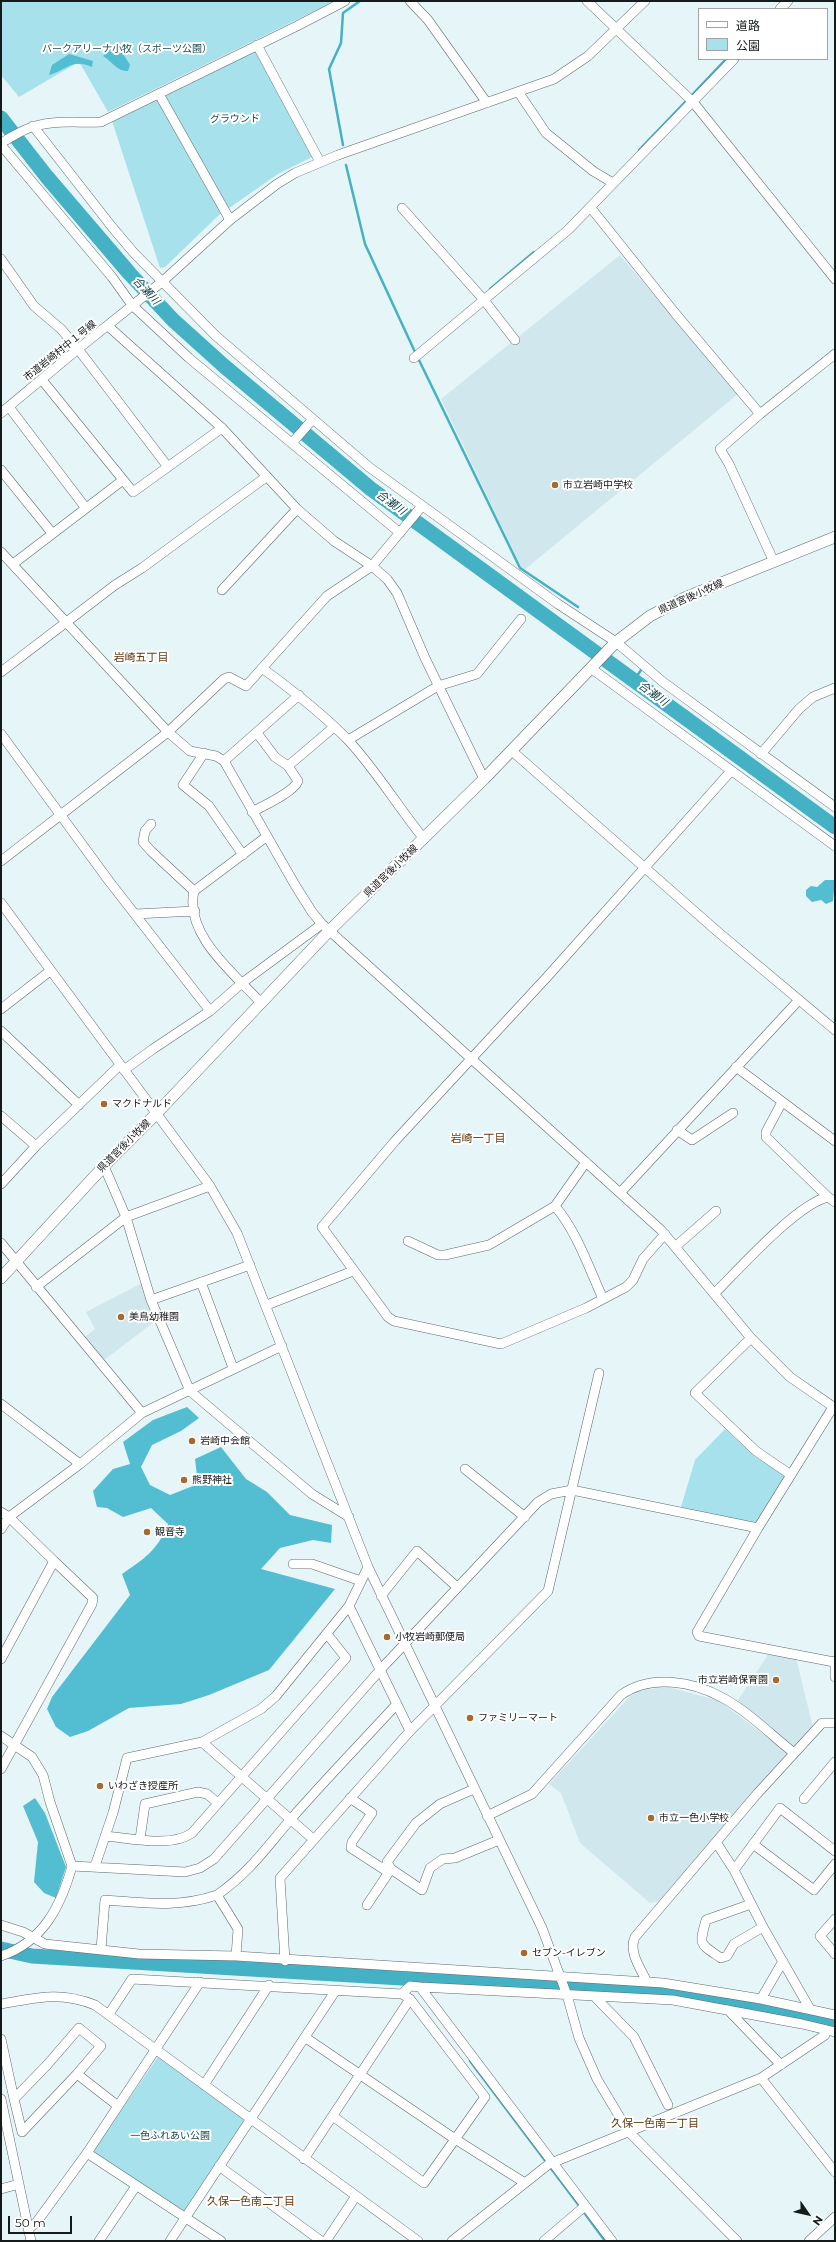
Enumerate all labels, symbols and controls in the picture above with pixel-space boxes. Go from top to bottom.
legend [698,8,828,60]
text: 道路 [736,18,760,33]
text: 公園 [736,38,760,53]
park label: パークアリーナ小牧（スポーツ公園） [42,43,212,55]
park label: グラウンド [210,113,260,125]
water label: 合瀬川 [130,274,162,308]
street label: 市道岩崎村中１号線 [21,318,99,384]
place label: 市立岩崎中学校 [563,479,633,491]
marker: 市立岩崎中学校 [550,480,560,490]
water label: 合瀬川 [374,488,408,518]
street label: 県道宮後小牧線 [657,577,725,617]
district label: 岩崎五丁目 [114,651,168,665]
water label: 合瀬川 [636,679,670,709]
street label: 県道宮後小牧線 [362,842,420,900]
place label: マクドナルド [112,1098,172,1110]
marker: マクドナルド [99,1099,109,1109]
street label: 県道宮後小牧線 [95,1117,153,1175]
district label: 岩崎一丁目 [451,1132,505,1146]
place label: 美鳥幼稚園 [129,1311,179,1323]
marker: 美鳥幼稚園 [116,1312,126,1322]
place label: 岩崎中会館 [200,1435,250,1447]
marker: 岩崎中会館 [187,1436,197,1446]
place label: 熊野神社 [192,1474,232,1486]
marker: 熊野神社 [179,1475,189,1485]
place label: 観音寺 [155,1526,185,1538]
marker: 観音寺 [142,1527,152,1537]
place label: 小牧岩崎郵便局 [395,1631,465,1643]
marker: 小牧岩崎郵便局 [382,1632,392,1642]
place label: 市立岩崎保育園 [698,1674,768,1686]
marker: 市立岩崎保育園 [771,1675,781,1685]
place label: ファミリーマート [478,1712,558,1724]
marker: ファミリーマート [465,1713,475,1723]
place label: いわざき授産所 [108,1780,178,1792]
marker: いわざき授産所 [95,1781,105,1791]
place label: 市立一色小学校 [659,1812,729,1824]
marker: 市立一色小学校 [646,1813,656,1823]
place label: セブン-イレブン [532,1947,606,1959]
marker: セブン-イレブン [519,1948,529,1958]
district label: 久保一色南一丁目 [611,2117,699,2131]
park label: 一色ふれあい公園 [130,2130,210,2142]
north arrow [788,2194,828,2234]
district label: 久保一色南二丁目 [207,2195,295,2209]
scale bar [10,2208,74,2234]
text: N [810,2213,826,2228]
text: 50 m [15,2215,46,2230]

